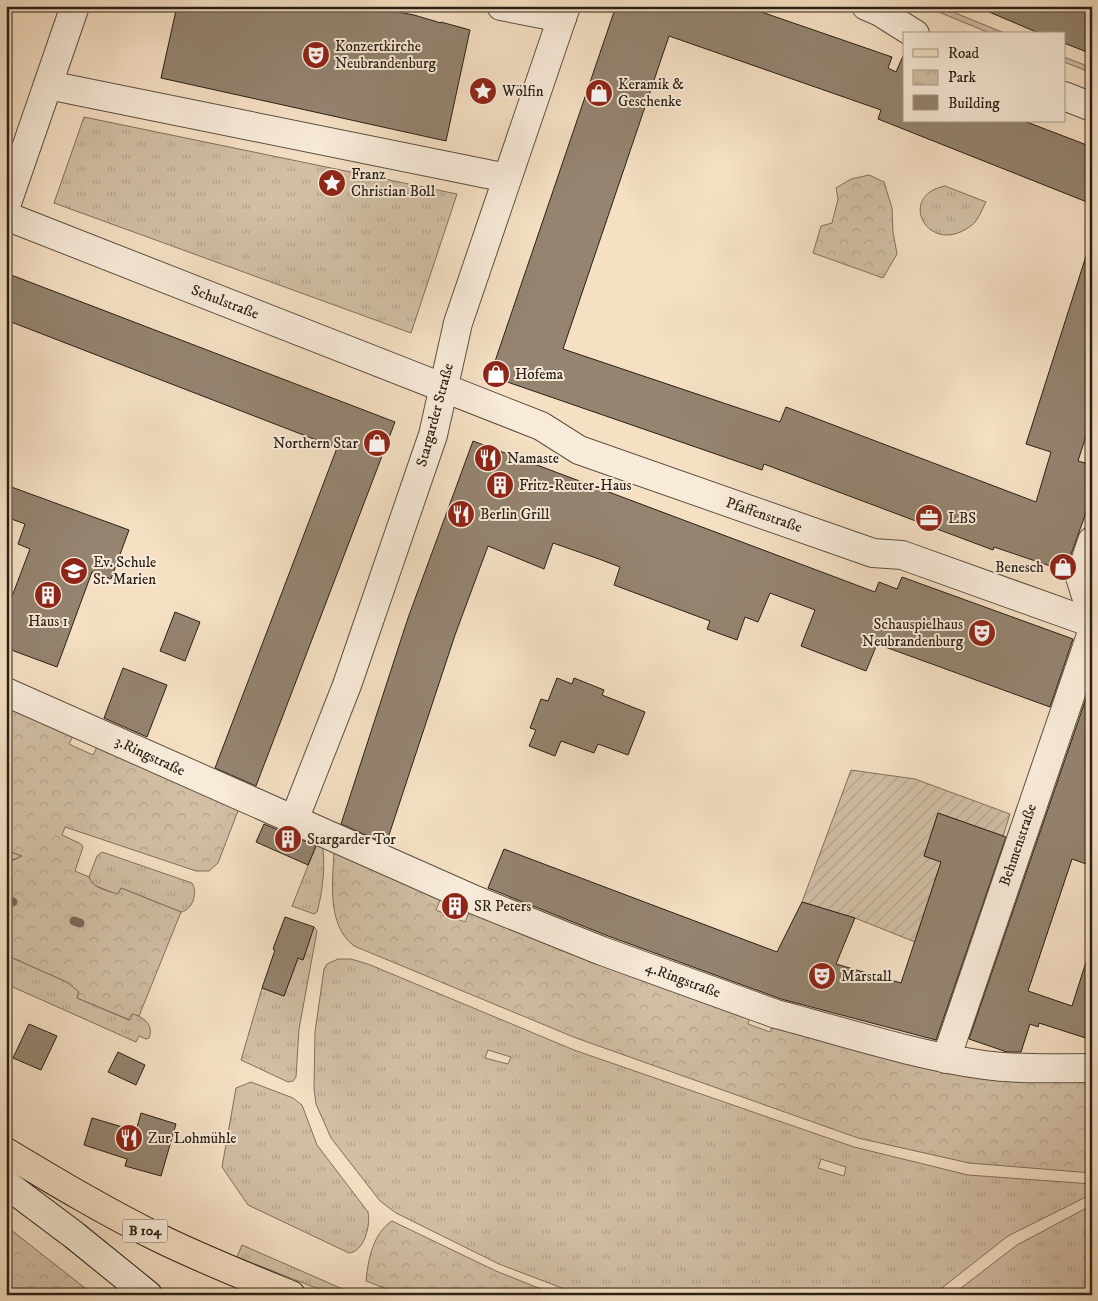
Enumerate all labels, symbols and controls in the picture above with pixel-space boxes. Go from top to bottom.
legend [903,32,1066,122]
place label: Konzertkirche Neubrandenburg [335,37,437,73]
theatre icon: Konzertkirche Neubrandenburg [301,40,331,70]
text: Road [948,44,980,63]
text: Park [948,68,977,87]
place label: Keramik & Geschenke [618,75,684,111]
place icon: Wölfin [468,76,498,106]
shop icon: Keramik & Geschenke [584,78,614,108]
place label: Wölfin [501,82,544,101]
text: Building [948,94,1000,113]
place label: Franz Christian Boll [351,165,436,201]
place icon: Franz Christian Boll [317,168,347,198]
street label: Schulstraße [188,280,262,324]
shop icon: Hofema [481,359,511,389]
street label: Stargarder Straße [412,361,458,469]
place label: Hofema [515,365,564,384]
shop icon: Northern Star [362,428,392,458]
place label: Northern Star [273,434,358,453]
restaurant icon: Namaste [473,443,503,473]
place label: Namaste [507,449,559,468]
building icon: Fritz-Reuter-Haus [485,470,515,500]
place label: Fritz-Reuter-Haus [519,476,632,495]
street label: Pfaffenstraße [723,493,805,537]
restaurant icon: Berlin Grill [446,499,476,529]
office icon: LBS [914,503,944,533]
place label: Berlin Grill [480,505,550,524]
place label: LBS [948,509,976,528]
shop icon: Benesch [1048,552,1078,582]
place label: Ev. Schule St. Marien [93,553,156,589]
school or university icon: Ev. Schule St. Marien [59,556,89,586]
place label: Benesch [995,558,1044,577]
building icon: Haus 1 [33,580,63,610]
place label: Haus 1 [28,612,68,631]
place label: Schauspielhaus Neubrandenburg [862,615,964,651]
theatre icon: Schauspielhaus Neubrandenburg [967,618,997,648]
street label: 3.Ringstraße [112,732,188,780]
street label: Behmenstraße [995,801,1041,889]
building icon: Stargarder Tor [273,824,303,854]
place label: Stargarder Tor [307,830,396,849]
building icon: SR Peters [440,891,470,921]
place label: SR Peters [474,897,531,916]
street label: 4.Ringstraße [643,958,723,1002]
theatre icon: Marstall [807,961,837,991]
place label: Marstall [841,967,892,986]
restaurant icon: Zur Lohmühle [114,1123,144,1153]
place label: Zur Lohmühle [148,1129,237,1148]
road number: B 104 [122,1220,168,1242]

